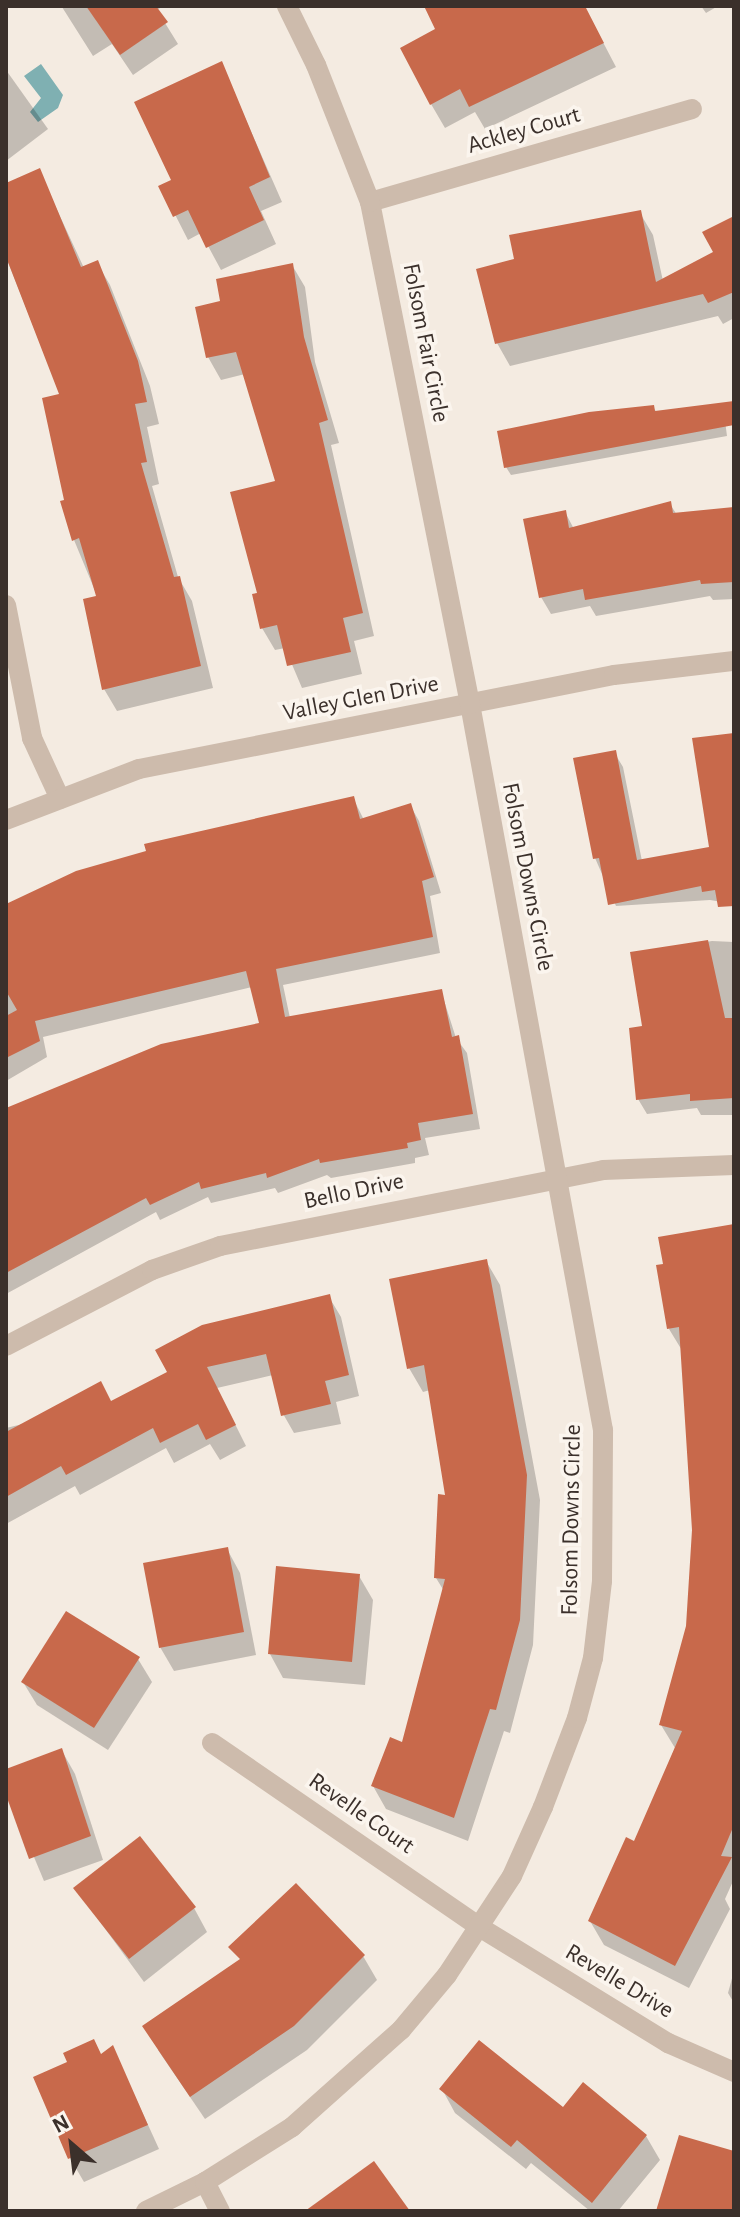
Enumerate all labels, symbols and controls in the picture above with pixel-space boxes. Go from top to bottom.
street label: Ackley Court [464,101,584,161]
street label: Folsom Fair Circle [395,261,455,425]
street label: Valley Glen Drive [281,670,441,728]
street label: Folsom Downs Circle [495,780,559,974]
street label: Bello Drive [301,1167,407,1217]
street label: Folsom Downs Circle [556,1424,588,1616]
street label: Revelle Court [303,1767,419,1861]
street label: Revelle Drive [560,1938,678,2026]
north arrow [32,2105,112,2185]
text: N [49,2111,73,2137]

